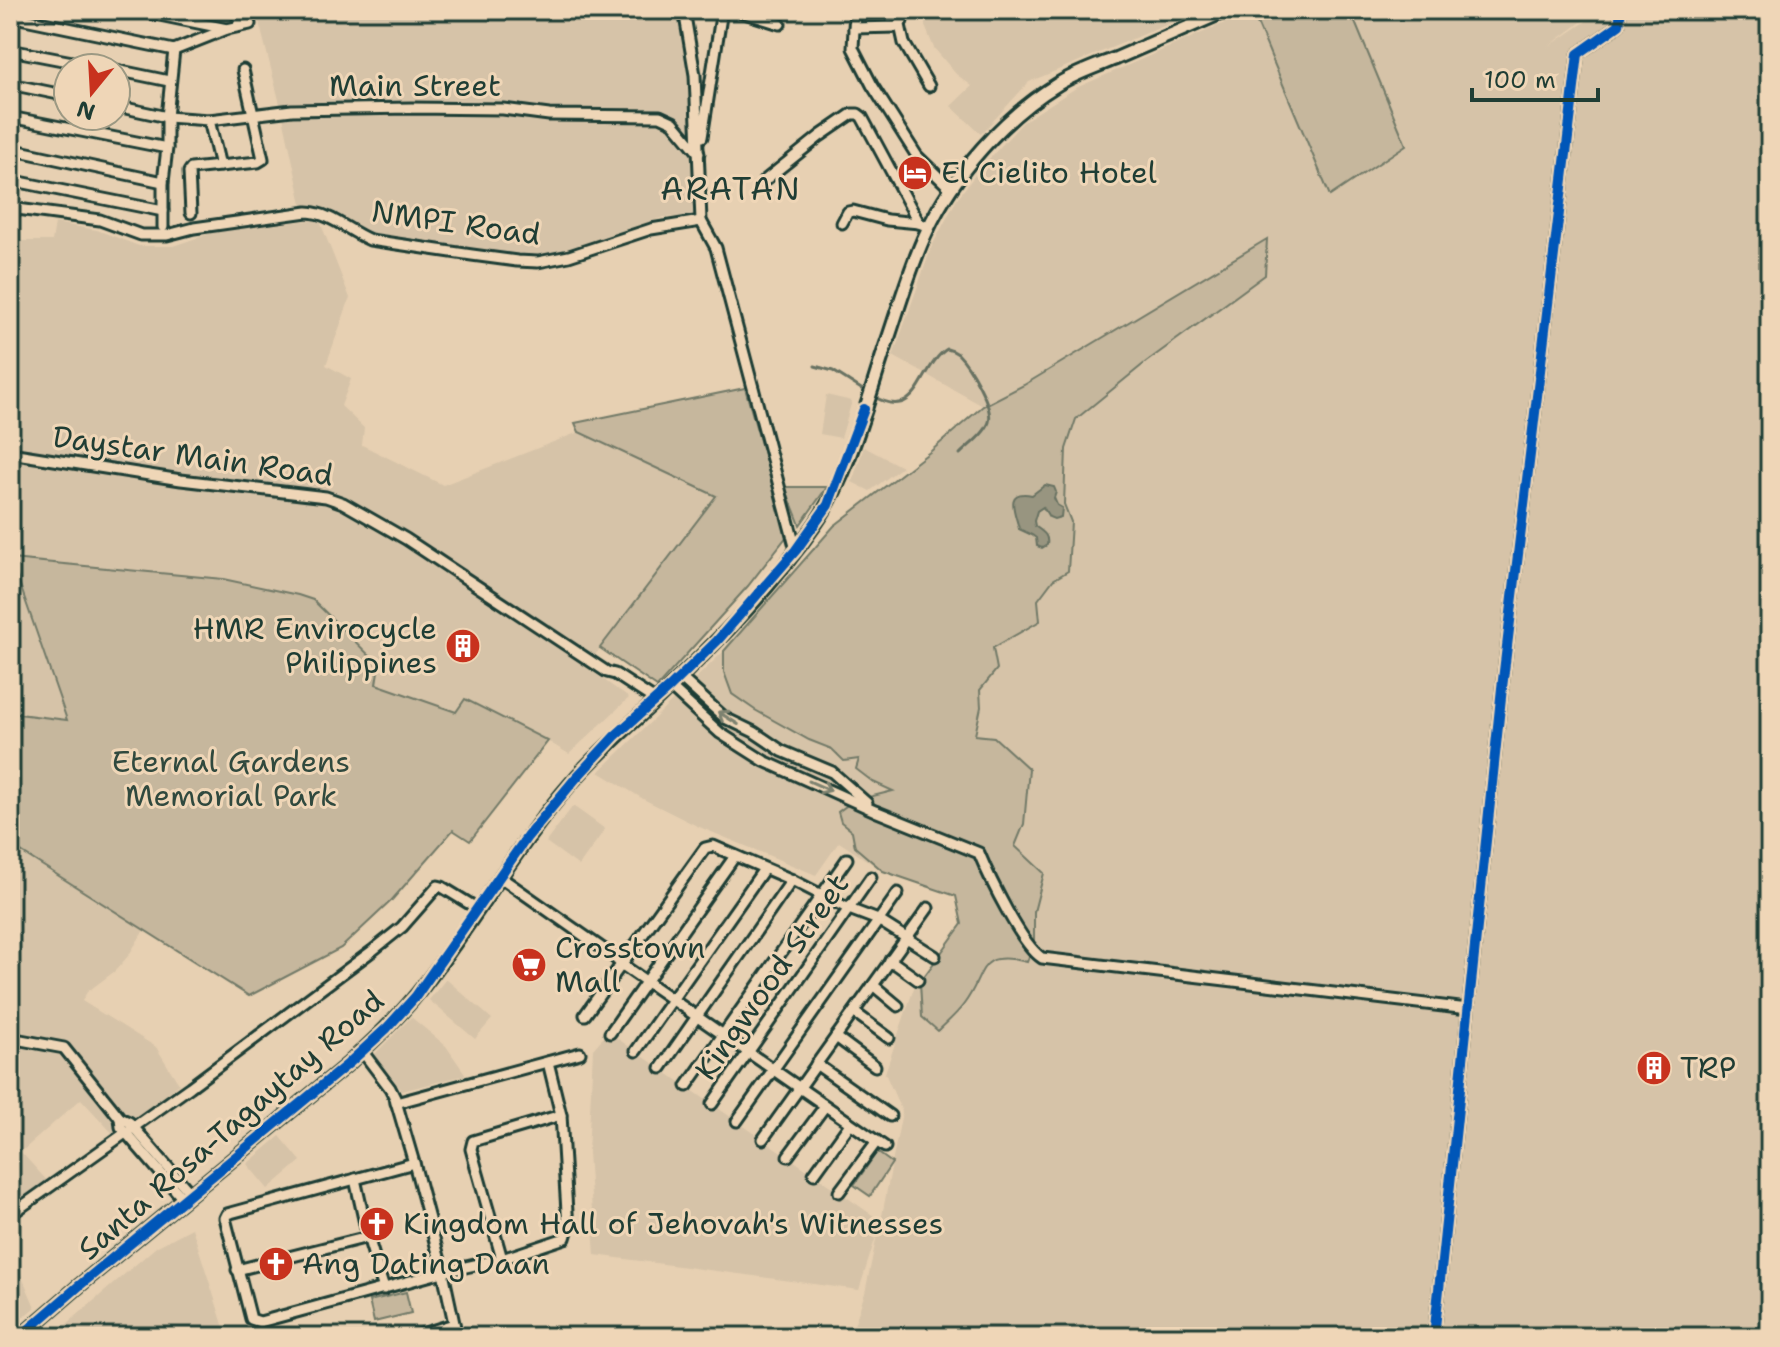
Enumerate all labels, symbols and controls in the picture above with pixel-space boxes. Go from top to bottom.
north arrow [52,52,132,132]
scale bar [1472,52,1598,102]
text: 100 m [1484,64,1556,96]
street label: Main Street [329,65,501,106]
text: N [73,94,99,127]
place label: El Cielito Hotel [941,152,1157,193]
hotel icon: El Cielito Hotel [896,154,934,192]
district label: ARATAN [660,167,802,210]
street label: NMPI Road [369,190,543,255]
street label: Daystar Main Road [50,416,336,495]
place label: HMR Envirocycle Philippines [193,608,437,683]
building icon: HMR Envirocycle Philippines [444,627,482,665]
one-way arrow [717,709,740,725]
park label: Eternal Gardens Memorial Park [112,741,350,816]
one-way arrow [808,779,832,794]
street label: Kingwood Street [685,866,858,1088]
place label: Crosstown Mall [555,927,705,1002]
supermarket icon: Crosstown Mall [510,946,548,984]
street label: Santa Rosa-Tagaytay Road [69,980,393,1269]
place label: TRP [1680,1047,1736,1088]
building icon: TRP [1635,1049,1673,1087]
place label: Kingdom Hall of Jehovah's Witnesses [403,1203,943,1244]
church icon: Kingdom Hall of Jehovah's Witnesses [358,1205,396,1243]
place label: Ang Dating Daan [302,1243,550,1284]
church icon: Ang Dating Daan [257,1245,295,1283]

